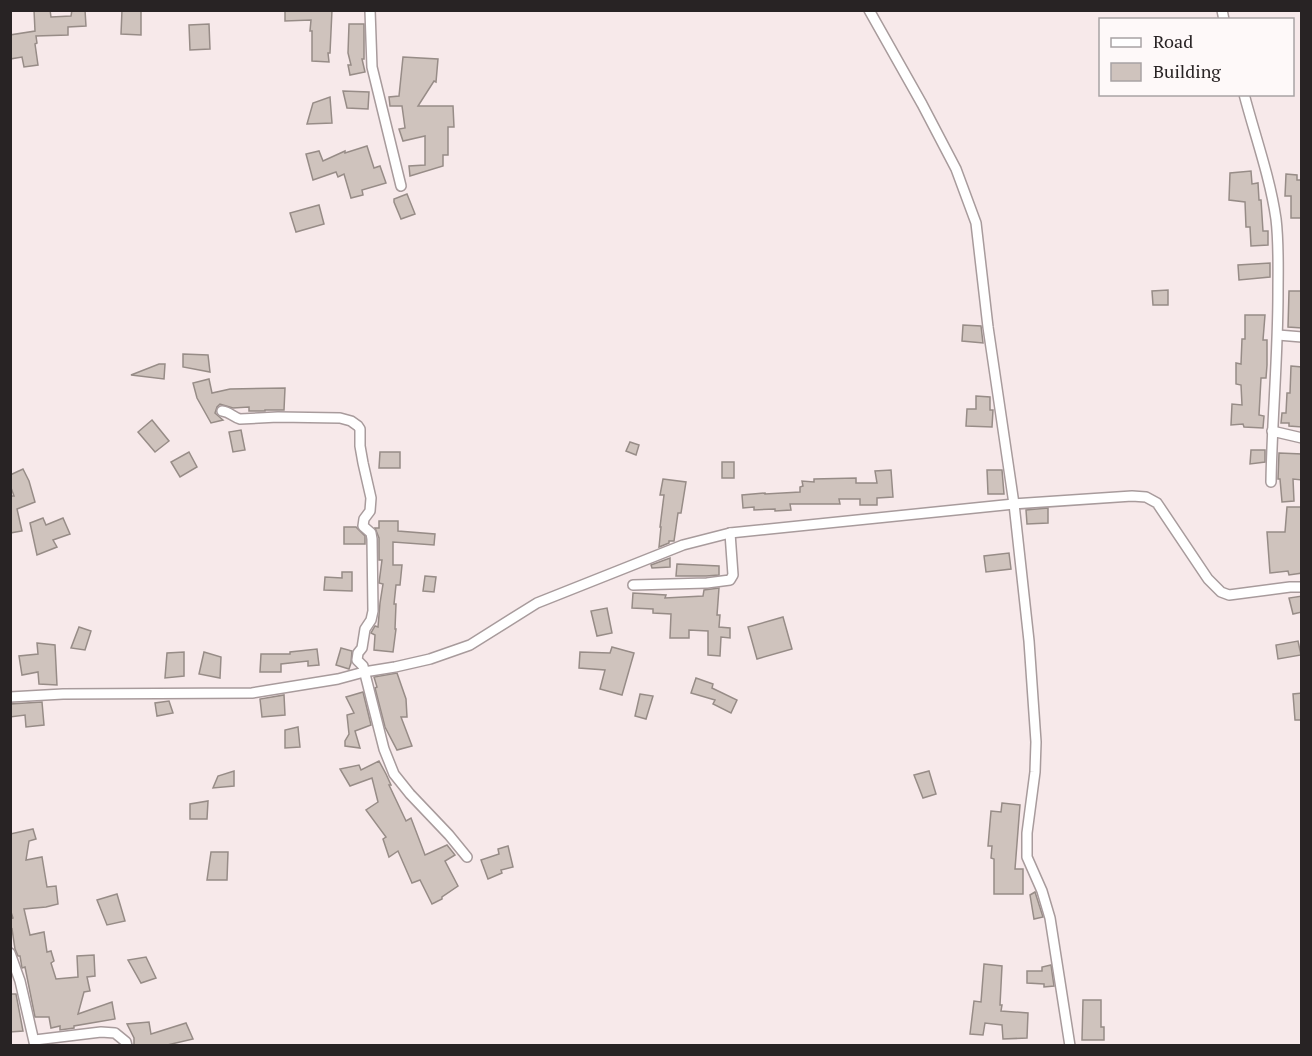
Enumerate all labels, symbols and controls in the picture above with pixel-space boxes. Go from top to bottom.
legend [1099,18,1294,96]
text: Road [1153,29,1193,53]
text: Building [1153,59,1221,83]

